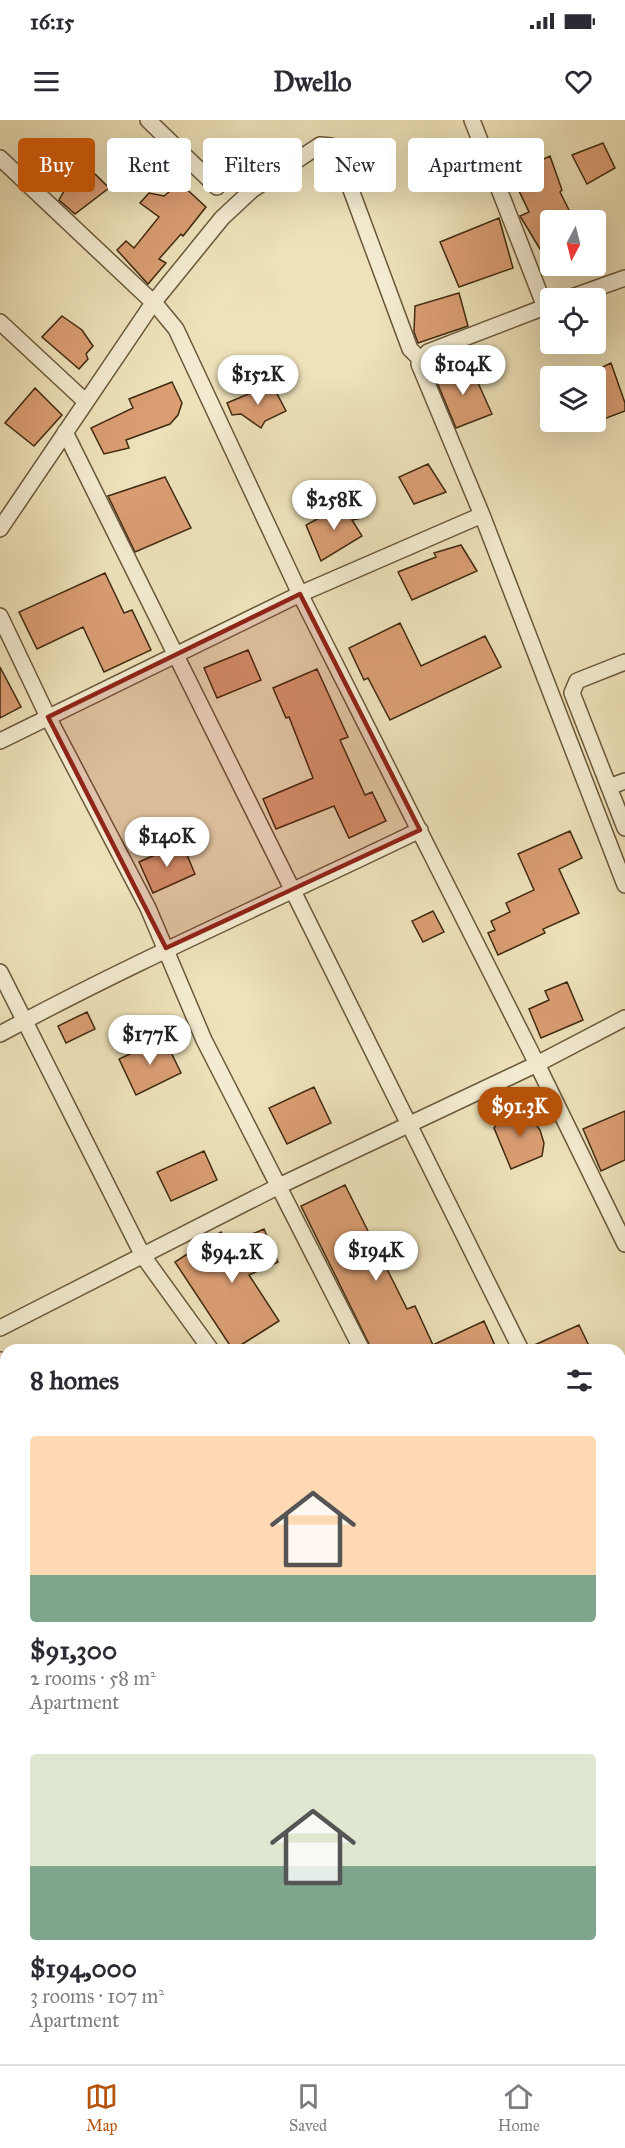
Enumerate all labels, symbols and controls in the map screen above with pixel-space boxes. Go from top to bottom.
text: 16:15 [30,8,74,35]
icon: menu [30,65,63,98]
text: Dwello [273,65,352,98]
icon: heart [562,65,595,98]
chip: Buy [18,138,95,192]
chip: Rent [107,138,191,192]
chip: Filters [203,138,302,192]
chip: New [314,138,396,192]
chip: Apartment [408,138,544,192]
north arrow [540,210,606,276]
map controls [540,210,606,432]
button: locate [540,288,606,354]
pin: $104K [421,345,505,396]
text: $104K [435,352,491,376]
pin: $152K [216,355,300,406]
text: $152K [231,362,285,386]
button: layers [540,366,606,432]
pin: $258K [292,480,376,531]
text: $258K [306,487,362,511]
pin: $140K [125,817,209,868]
text: $140K [139,824,195,848]
pin: $177K [108,1015,192,1066]
text: $177K [122,1022,178,1046]
pin: $91.3K [471,1087,569,1138]
text: $91.3K [492,1094,548,1118]
pin: $194K [334,1231,418,1282]
pin: $94.2K [183,1233,281,1284]
text: $194K [348,1238,404,1262]
text: $94.2K [201,1240,263,1264]
text: 8 homes [30,1364,119,1396]
icon: filters [563,1364,596,1397]
icon: home [259,1475,367,1583]
text: $91,300 [30,1634,117,1666]
text: 2 rooms · 58 m² [30,1666,156,1690]
text: Apartment [30,1690,119,1714]
icon: home [259,1793,367,1901]
text: $194,000 [30,1952,137,1984]
text: 3 rooms · 107 m² [30,1984,164,2008]
text: Apartment [30,2008,119,2032]
tab: Map [85,2080,118,2135]
tab: Saved [289,2080,327,2135]
tab: Home [498,2080,540,2135]

